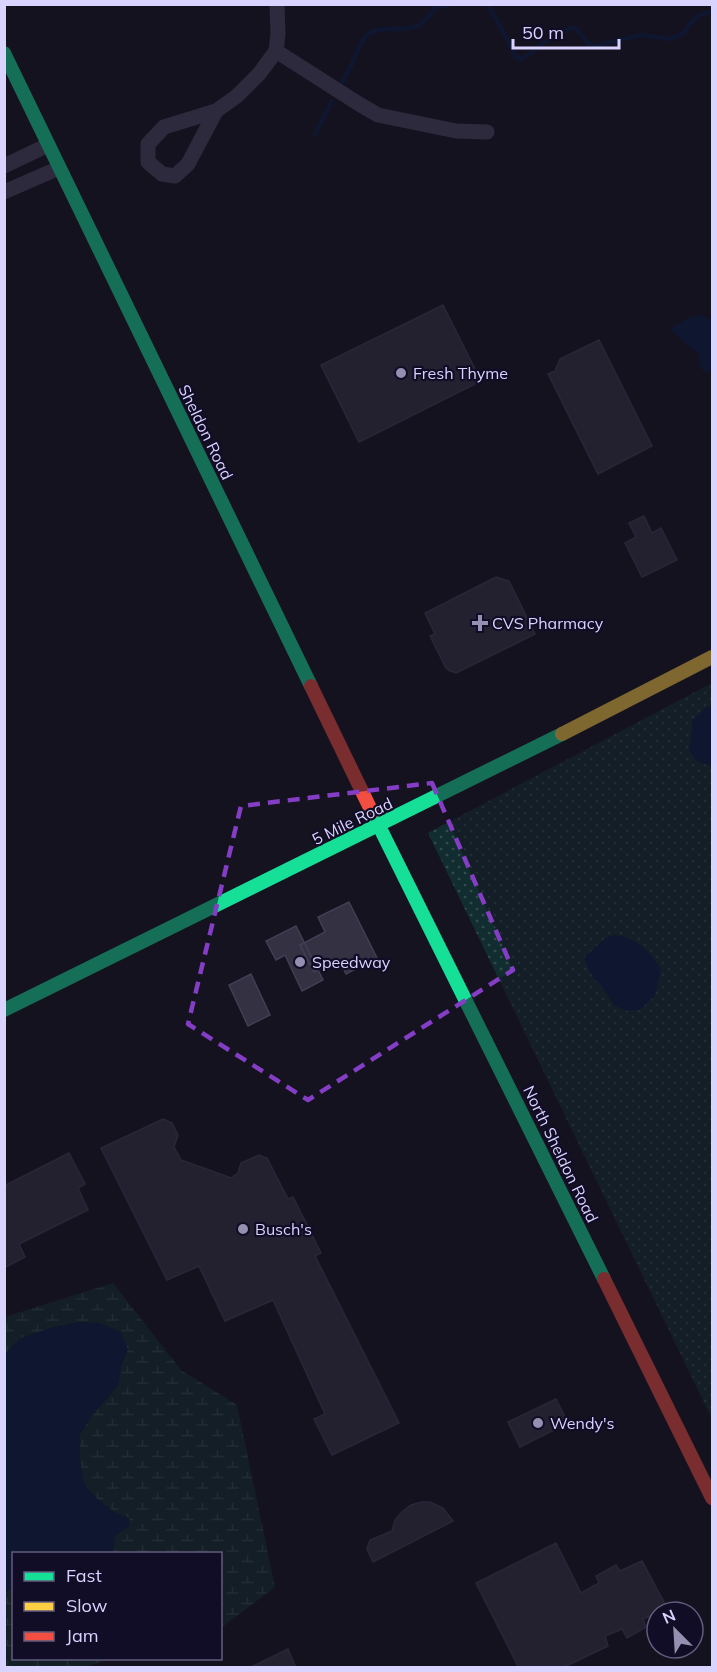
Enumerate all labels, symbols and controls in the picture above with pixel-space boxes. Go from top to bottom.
scale bar [513,12,620,50]
text: 50 m [522,21,564,44]
place label: Fresh Thyme [413,363,508,383]
marker: Fresh Thyme [394,366,408,380]
street label: Sheldon Road [174,381,238,483]
place label: CVS Pharmacy [492,613,604,633]
marker: CVS Pharmacy [473,616,487,630]
street label: 5 Mile Road [308,793,396,849]
place label: Speedway [312,952,391,972]
marker: Speedway [293,955,307,969]
street label: North Sheldon Road [519,1082,603,1226]
place label: Busch's [255,1219,312,1239]
marker: Busch's [236,1222,250,1236]
place label: Wendy's [550,1413,615,1433]
marker: Wendy's [531,1416,545,1430]
legend [12,1552,222,1660]
text: Fast [66,1564,102,1587]
text: Slow [66,1594,108,1617]
north arrow [645,1600,705,1660]
text: N [659,1605,678,1628]
text: Jam [66,1624,99,1647]

